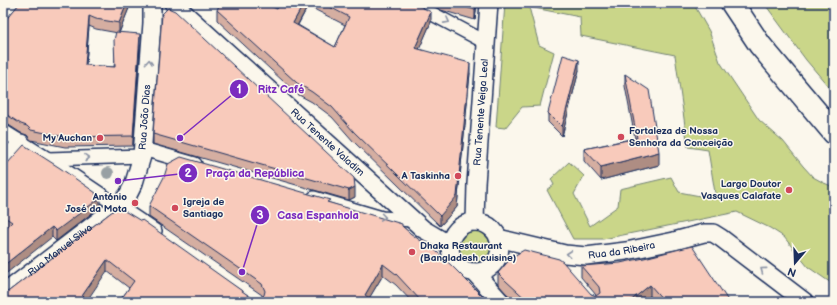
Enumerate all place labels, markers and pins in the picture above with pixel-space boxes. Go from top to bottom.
callout: Ritz Café [229,78,312,101]
place label: Fortaleza de Nossa Senhora da Conceição [629,125,733,149]
place label: My Auchan [43,132,92,144]
marker: Fortaleza de Nossa Senhora da Conceição [616,132,626,142]
marker: My Auchan [95,133,105,143]
callout: Praça da República [178,161,312,184]
place label: A Taskinha [400,170,450,182]
marker: A Taskinha [453,171,463,181]
place label: Largo Doutor Vasques Calafate [701,178,782,202]
marker: Largo Doutor Vasques Calafate [784,185,794,195]
place label: António José da Mota [65,191,127,215]
place label: Igreja de Santiago [183,196,225,220]
marker: António José da Mota [130,198,140,208]
marker: Igreja de Santiago [170,203,180,213]
callout: Casa Espanhola [250,204,367,227]
place label: Dhaka Restaurant (Bangladesh cuisine) [420,240,516,264]
marker: Dhaka Restaurant (Bangladesh cuisine) [407,247,417,257]

